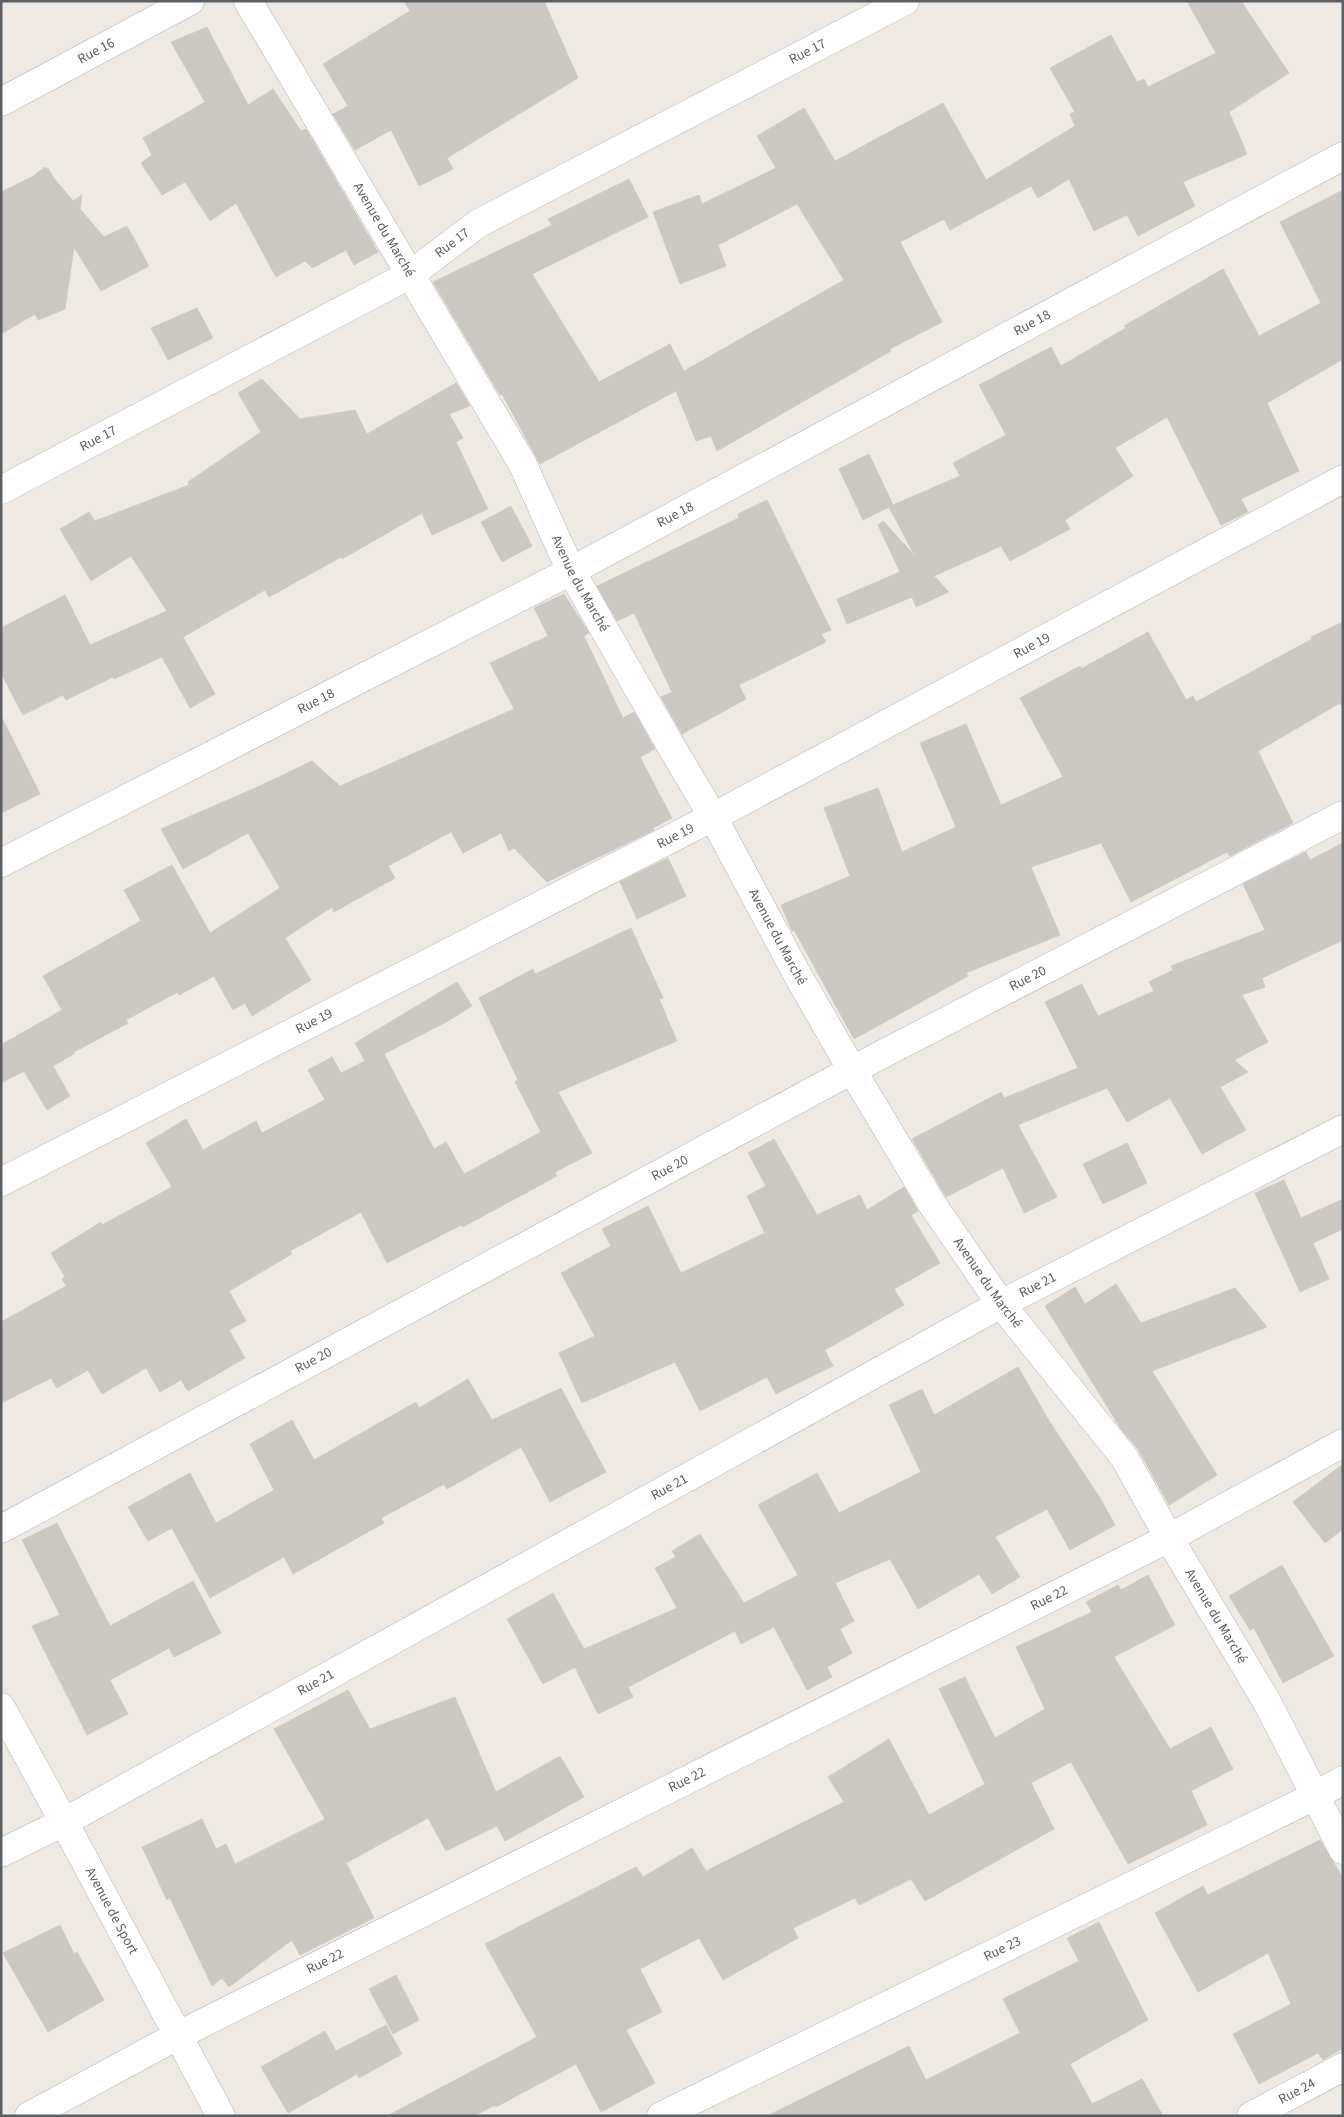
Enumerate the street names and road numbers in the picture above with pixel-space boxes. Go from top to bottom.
street label: Rue 16 [74,33,118,69]
street label: Rue 17 [786,34,830,70]
street label: Avenue du Marché [348,179,420,281]
street label: Rue 17 [431,223,474,263]
street label: Rue 18 [1010,305,1054,341]
street label: Rue 17 [76,421,120,457]
street label: Rue 18 [653,497,697,533]
street label: Avenue du Marché [546,532,614,636]
street label: Rue 19 [1010,628,1054,664]
street label: Rue 18 [294,684,338,719]
street label: Rue 19 [653,818,698,854]
street label: Avenue du Marché [743,885,812,989]
street label: Rue 20 [1006,961,1050,997]
street label: Rue 19 [292,1004,336,1039]
street label: Rue 20 [648,1150,692,1186]
street label: Avenue du Marché [948,1234,1027,1333]
street label: Rue 21 [1016,1267,1060,1303]
street label: Rue 20 [291,1342,336,1379]
street label: Rue 21 [647,1469,691,1506]
street label: Avenue du Marché [1180,1565,1252,1667]
street label: Rue 22 [1027,1580,1071,1616]
street label: Rue 21 [294,1664,338,1701]
street label: Rue 22 [665,1762,709,1798]
street label: Avenue de Sport [80,1864,143,1958]
street label: Rue 23 [980,1931,1024,1967]
street label: Rue 22 [303,1944,347,1979]
street label: Rue 24 [1275,2073,1319,2110]

